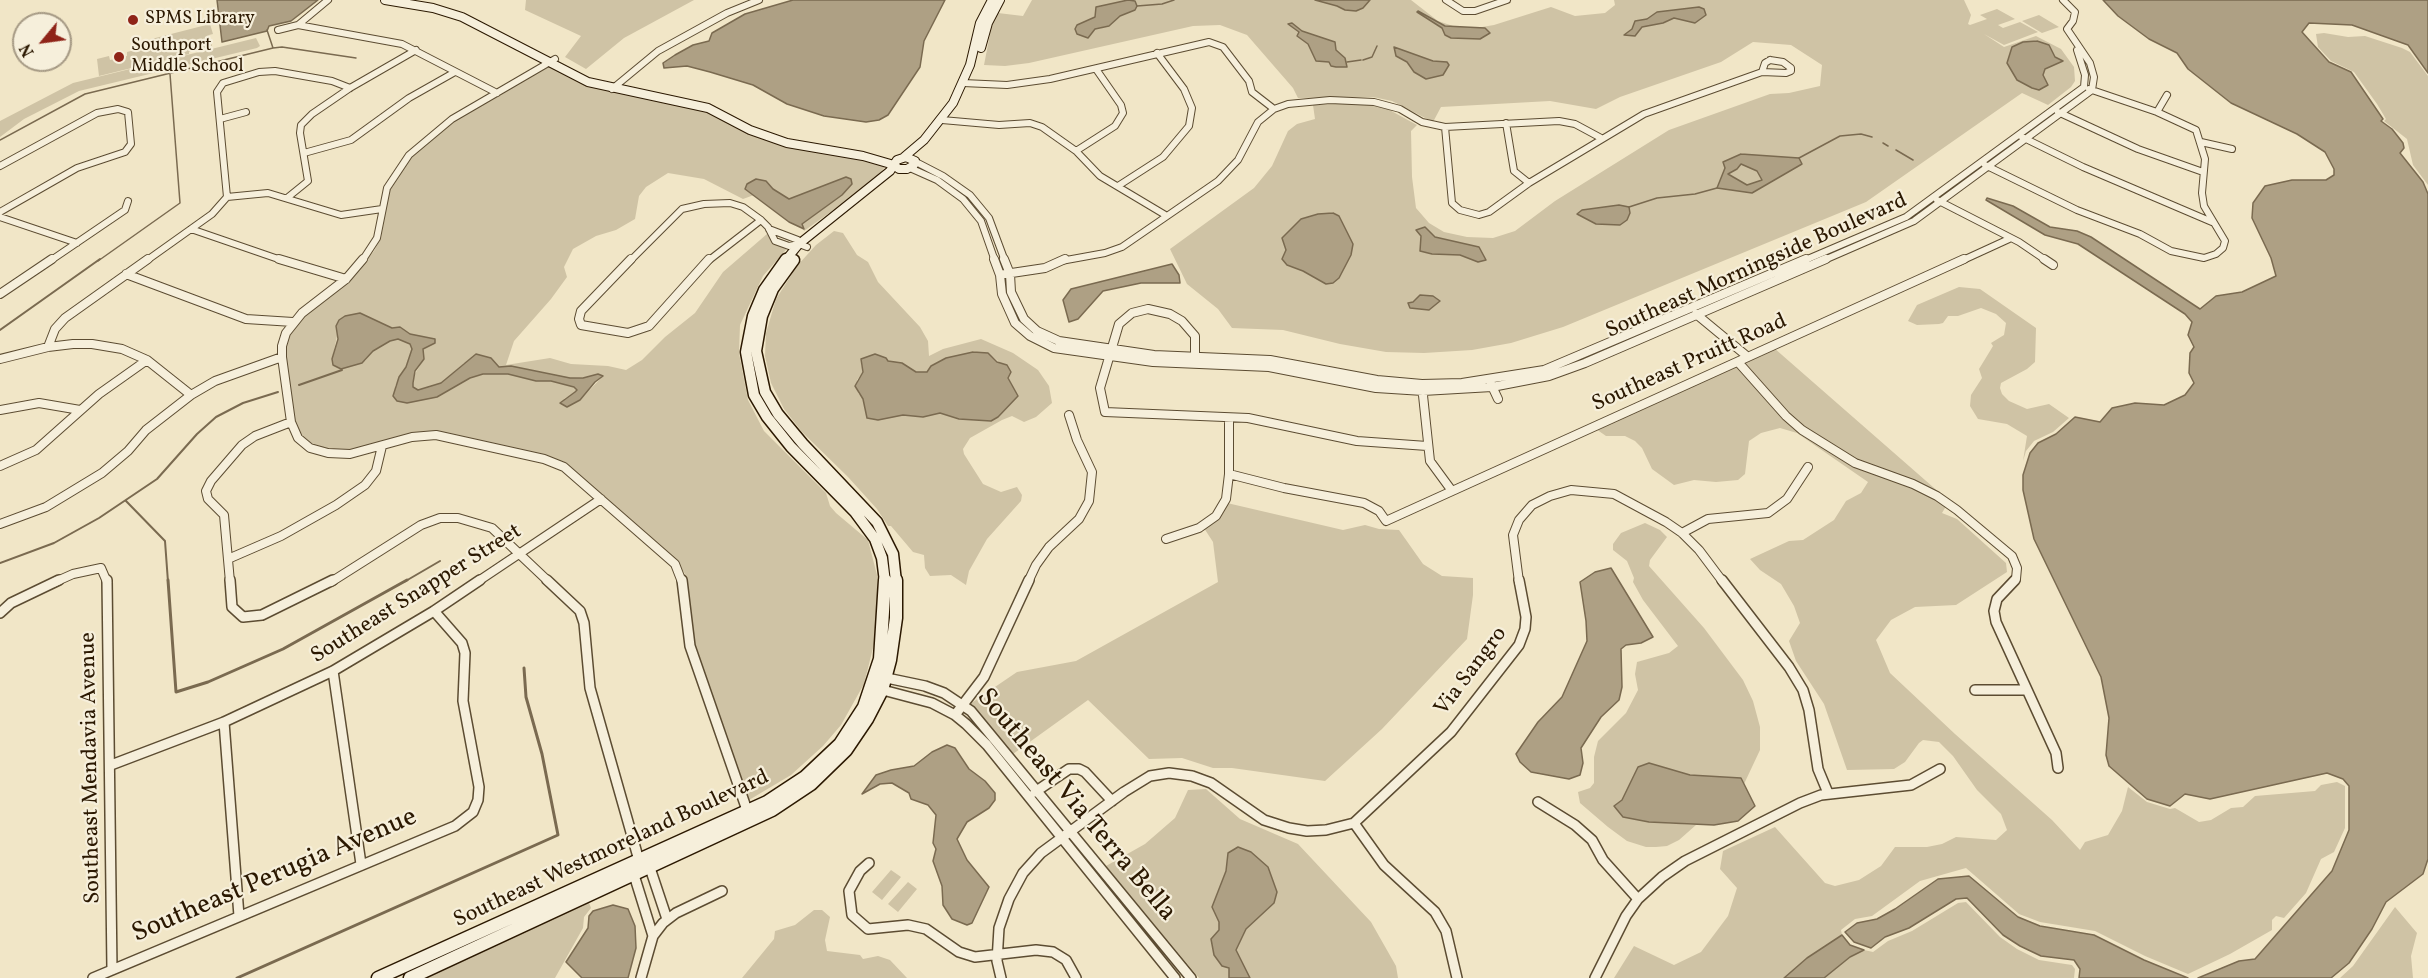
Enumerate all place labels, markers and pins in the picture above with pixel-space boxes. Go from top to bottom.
place label: SPMS Library [145,9,255,31]
marker: SPMS Library [126,13,140,27]
place label: Southport Middle School [131,36,244,78]
marker: Southport Middle School [112,50,126,64]

